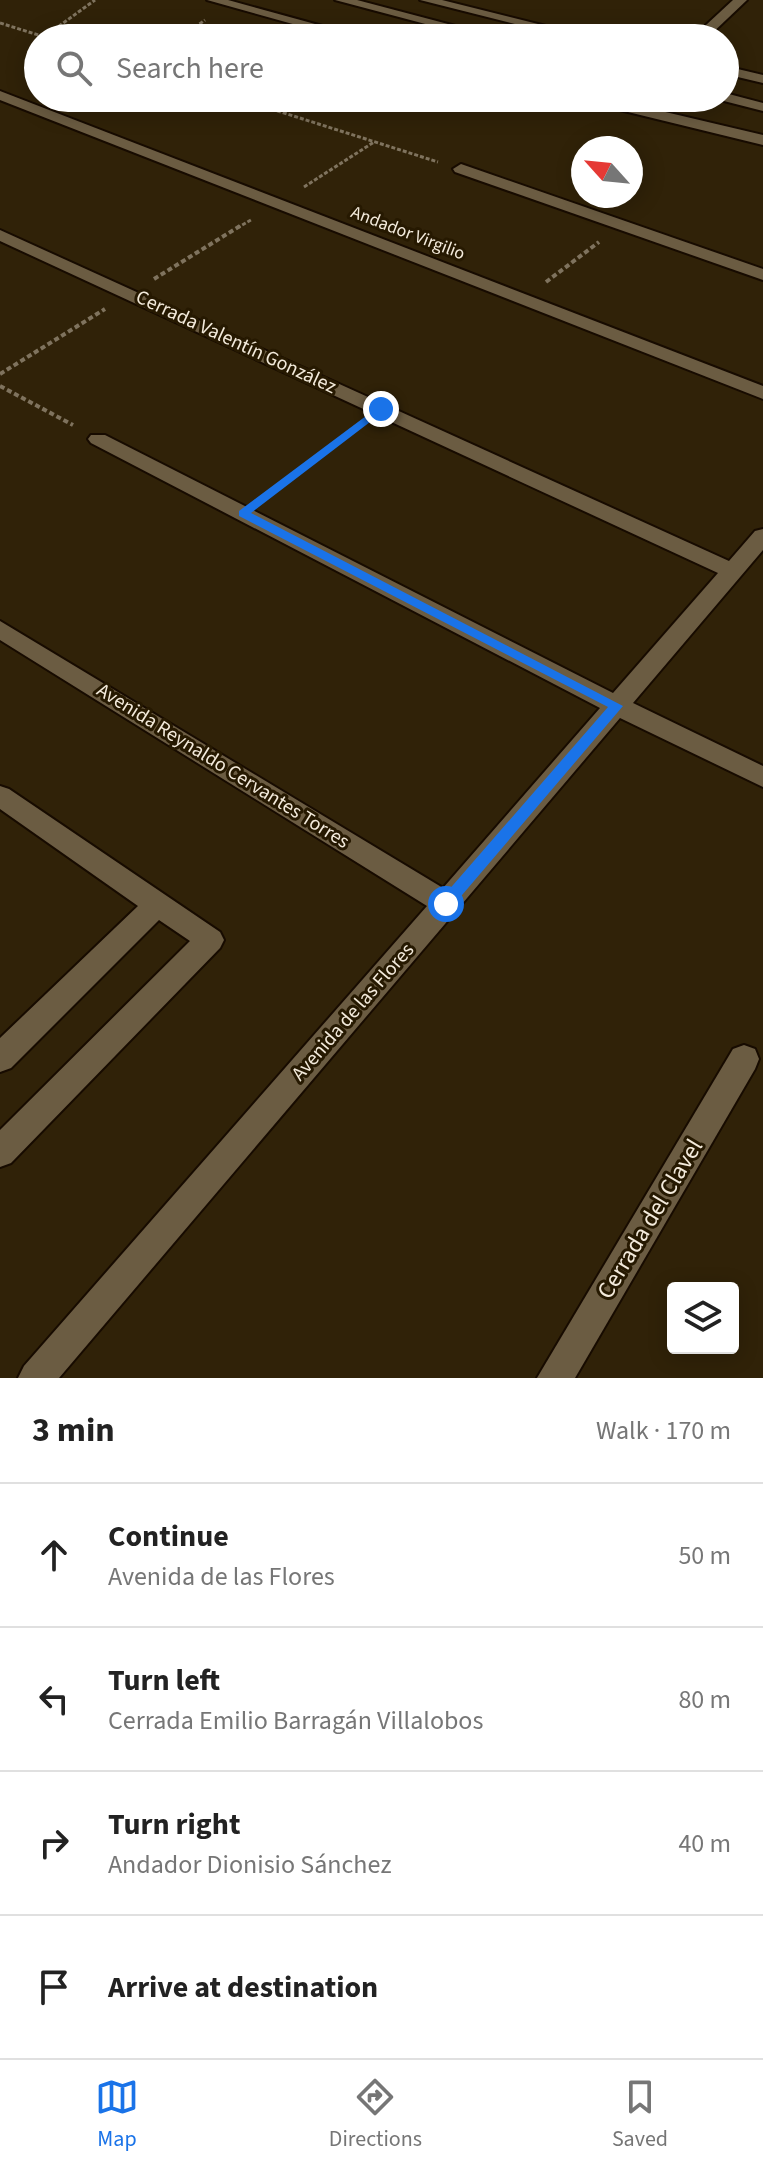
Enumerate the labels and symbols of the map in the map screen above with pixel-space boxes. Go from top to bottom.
north arrow [571,136,643,208]
street label: Andador Virgilio [347,200,469,266]
street label: Cerrada Valentín González [131,283,341,401]
route end [363,391,399,427]
street label: Avenida Reynaldo Cervantes Torres [91,676,355,856]
route start [428,886,464,922]
street label: Avenida de las Flores [285,937,421,1087]
street label: Cerrada del Clavel [588,1132,712,1306]

